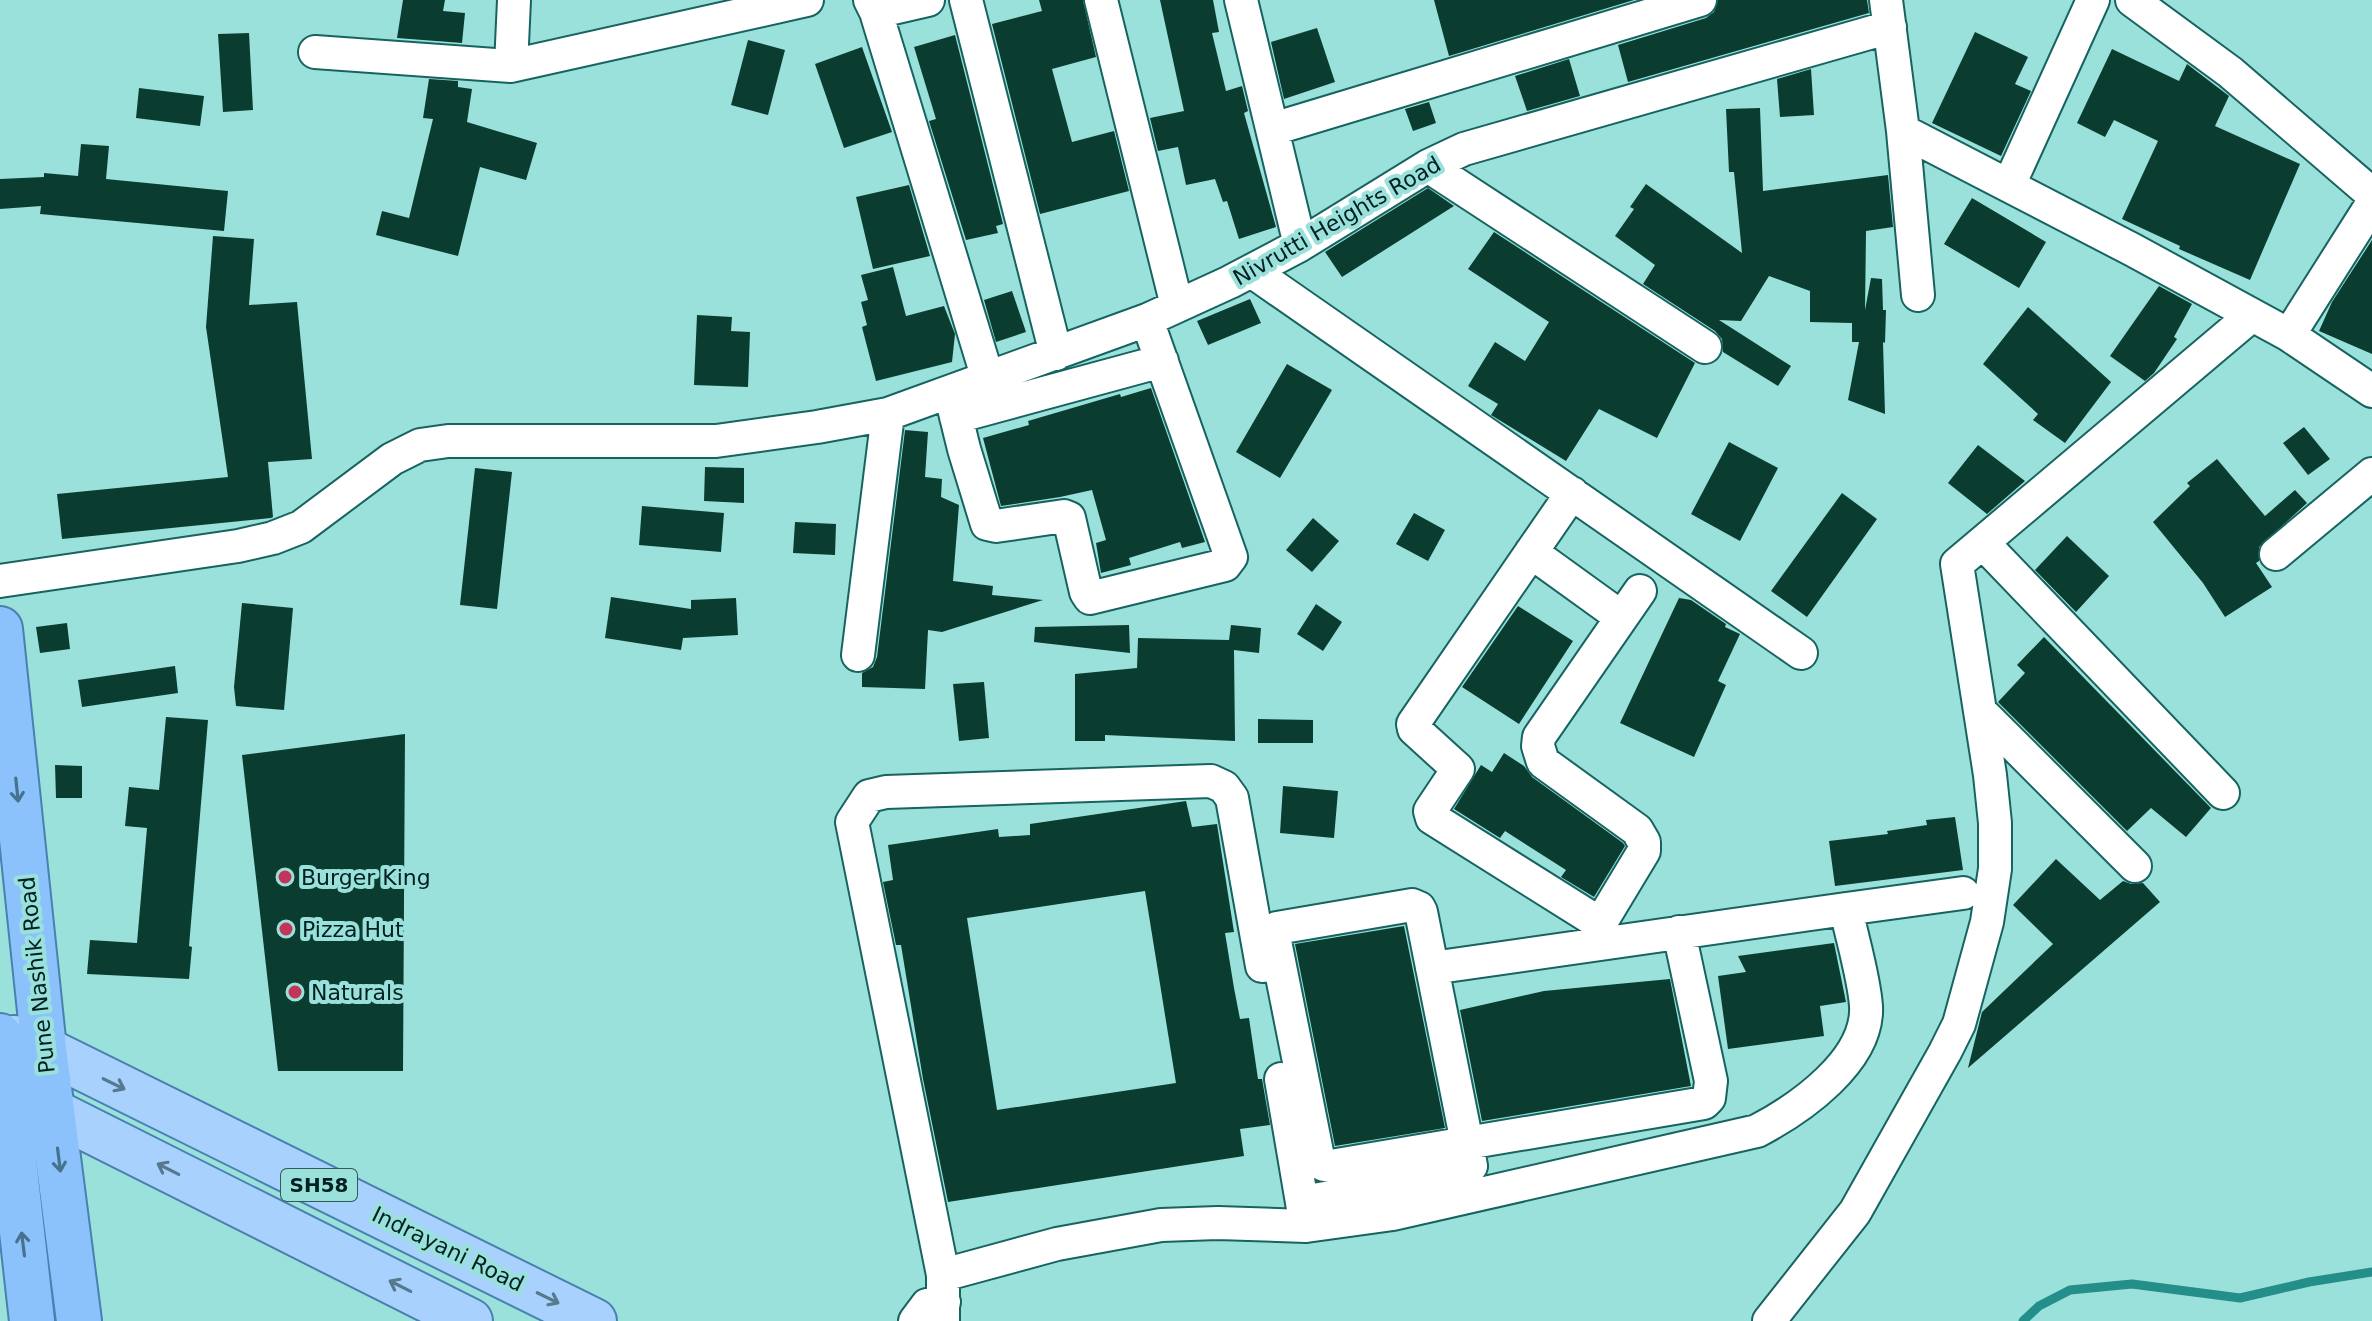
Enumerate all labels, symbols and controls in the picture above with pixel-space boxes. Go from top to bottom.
street label: Nivrutti Heights Road [1229,151,1445,291]
one-way arrow [10,776,25,803]
place label: Burger King [301,865,431,890]
marker: Burger King [276,868,294,886]
street label: Pune Nashik Road [14,875,60,1075]
place label: Pizza Hut [302,917,404,942]
marker: Pizza Hut [277,920,295,938]
place label: Naturals [311,980,404,1005]
marker: Naturals [286,983,304,1001]
one-way arrow [102,1076,126,1092]
one-way arrow [51,1146,66,1172]
one-way arrow [157,1161,181,1176]
road number: SH58 [281,1169,357,1201]
street label: Indrayani Road [368,1201,528,1297]
one-way arrow [15,1231,30,1257]
one-way arrow [389,1278,413,1293]
one-way arrow [536,1291,560,1306]

